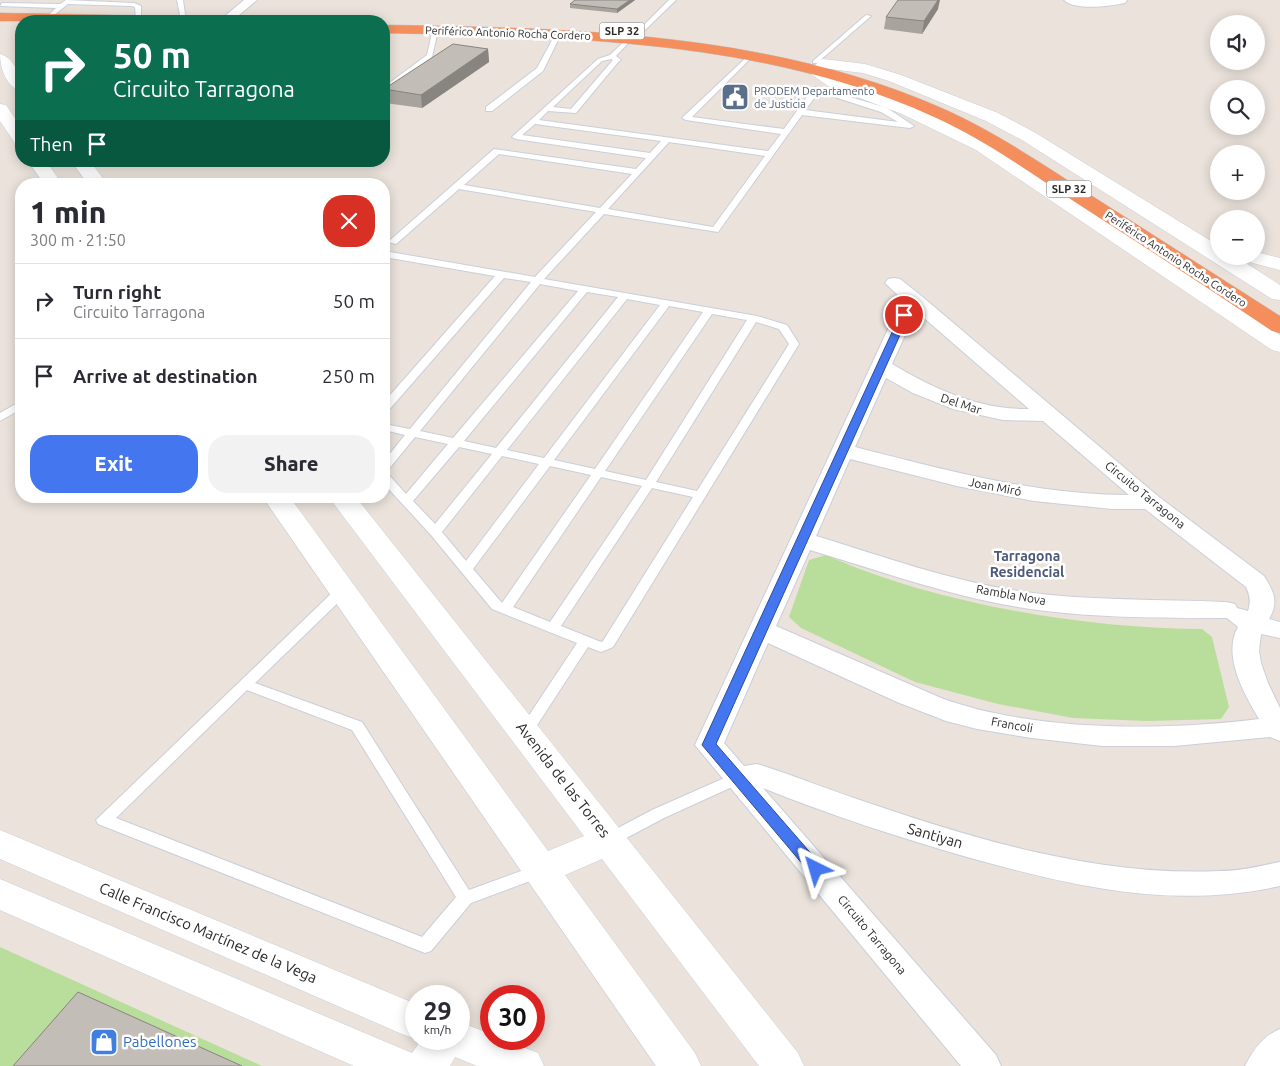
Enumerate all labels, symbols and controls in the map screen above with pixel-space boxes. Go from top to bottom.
map controls [1210,15,1265,265]
button: sound [1210,15,1265,70]
road number: SLP 32 [600,22,644,40]
street label: Periférico Antonio Rocha Cordero [425,24,591,42]
icon: right [30,35,95,100]
text: 50 m [113,35,191,75]
text: Circuito Tarragona [113,76,295,101]
button: search [1210,80,1265,135]
public building icon: PRODEM Departamento de Justicia [720,82,750,112]
place label: PRODEM Departamento de Justicia [754,85,875,110]
icon: arrive [83,130,111,158]
text: Then [30,133,73,155]
button: + [1210,145,1265,200]
road number: SLP 32 [1046,180,1092,198]
text: 1 min [30,195,106,229]
button: close [323,195,375,247]
street label: Periférico Antonio Rocha Cordero [1103,209,1249,309]
button: − [1210,210,1265,265]
text: 300 m · 21:50 [30,231,126,249]
text: Turn right [73,281,161,303]
icon: right [30,287,58,315]
text: 50 m [333,290,375,312]
pin [883,294,925,336]
icon: arrive [890,301,918,329]
text: Circuito Tarragona [73,303,205,321]
icon: arrive [30,362,58,390]
text: Arrive at destination [73,365,258,387]
text: 250 m [322,365,375,387]
street label: Del Mar [939,391,984,416]
button: Exit [30,435,198,493]
button: Share [208,435,375,493]
street label: Circuito Tarragona [1103,458,1188,531]
street label: Joan Miró [968,475,1023,498]
district label: Tarragona Residencial [990,548,1064,580]
street label: Rambla Nova [975,582,1047,607]
street label: Francoli [990,714,1034,735]
street label: Avenida de las Torres [513,719,614,841]
street label: Santiyan [905,819,965,852]
position arrow [789,842,841,894]
street label: Calle Francisco Martínez de la Vega [97,879,320,986]
street label: Circuito Tarragona [836,893,909,977]
speed limit sign: 30 [480,985,545,1050]
text: 29 [423,997,452,1025]
text: km/h [424,1023,451,1036]
shop icon: Pabellones [89,1027,119,1057]
place label: Pabellones [123,1033,197,1050]

